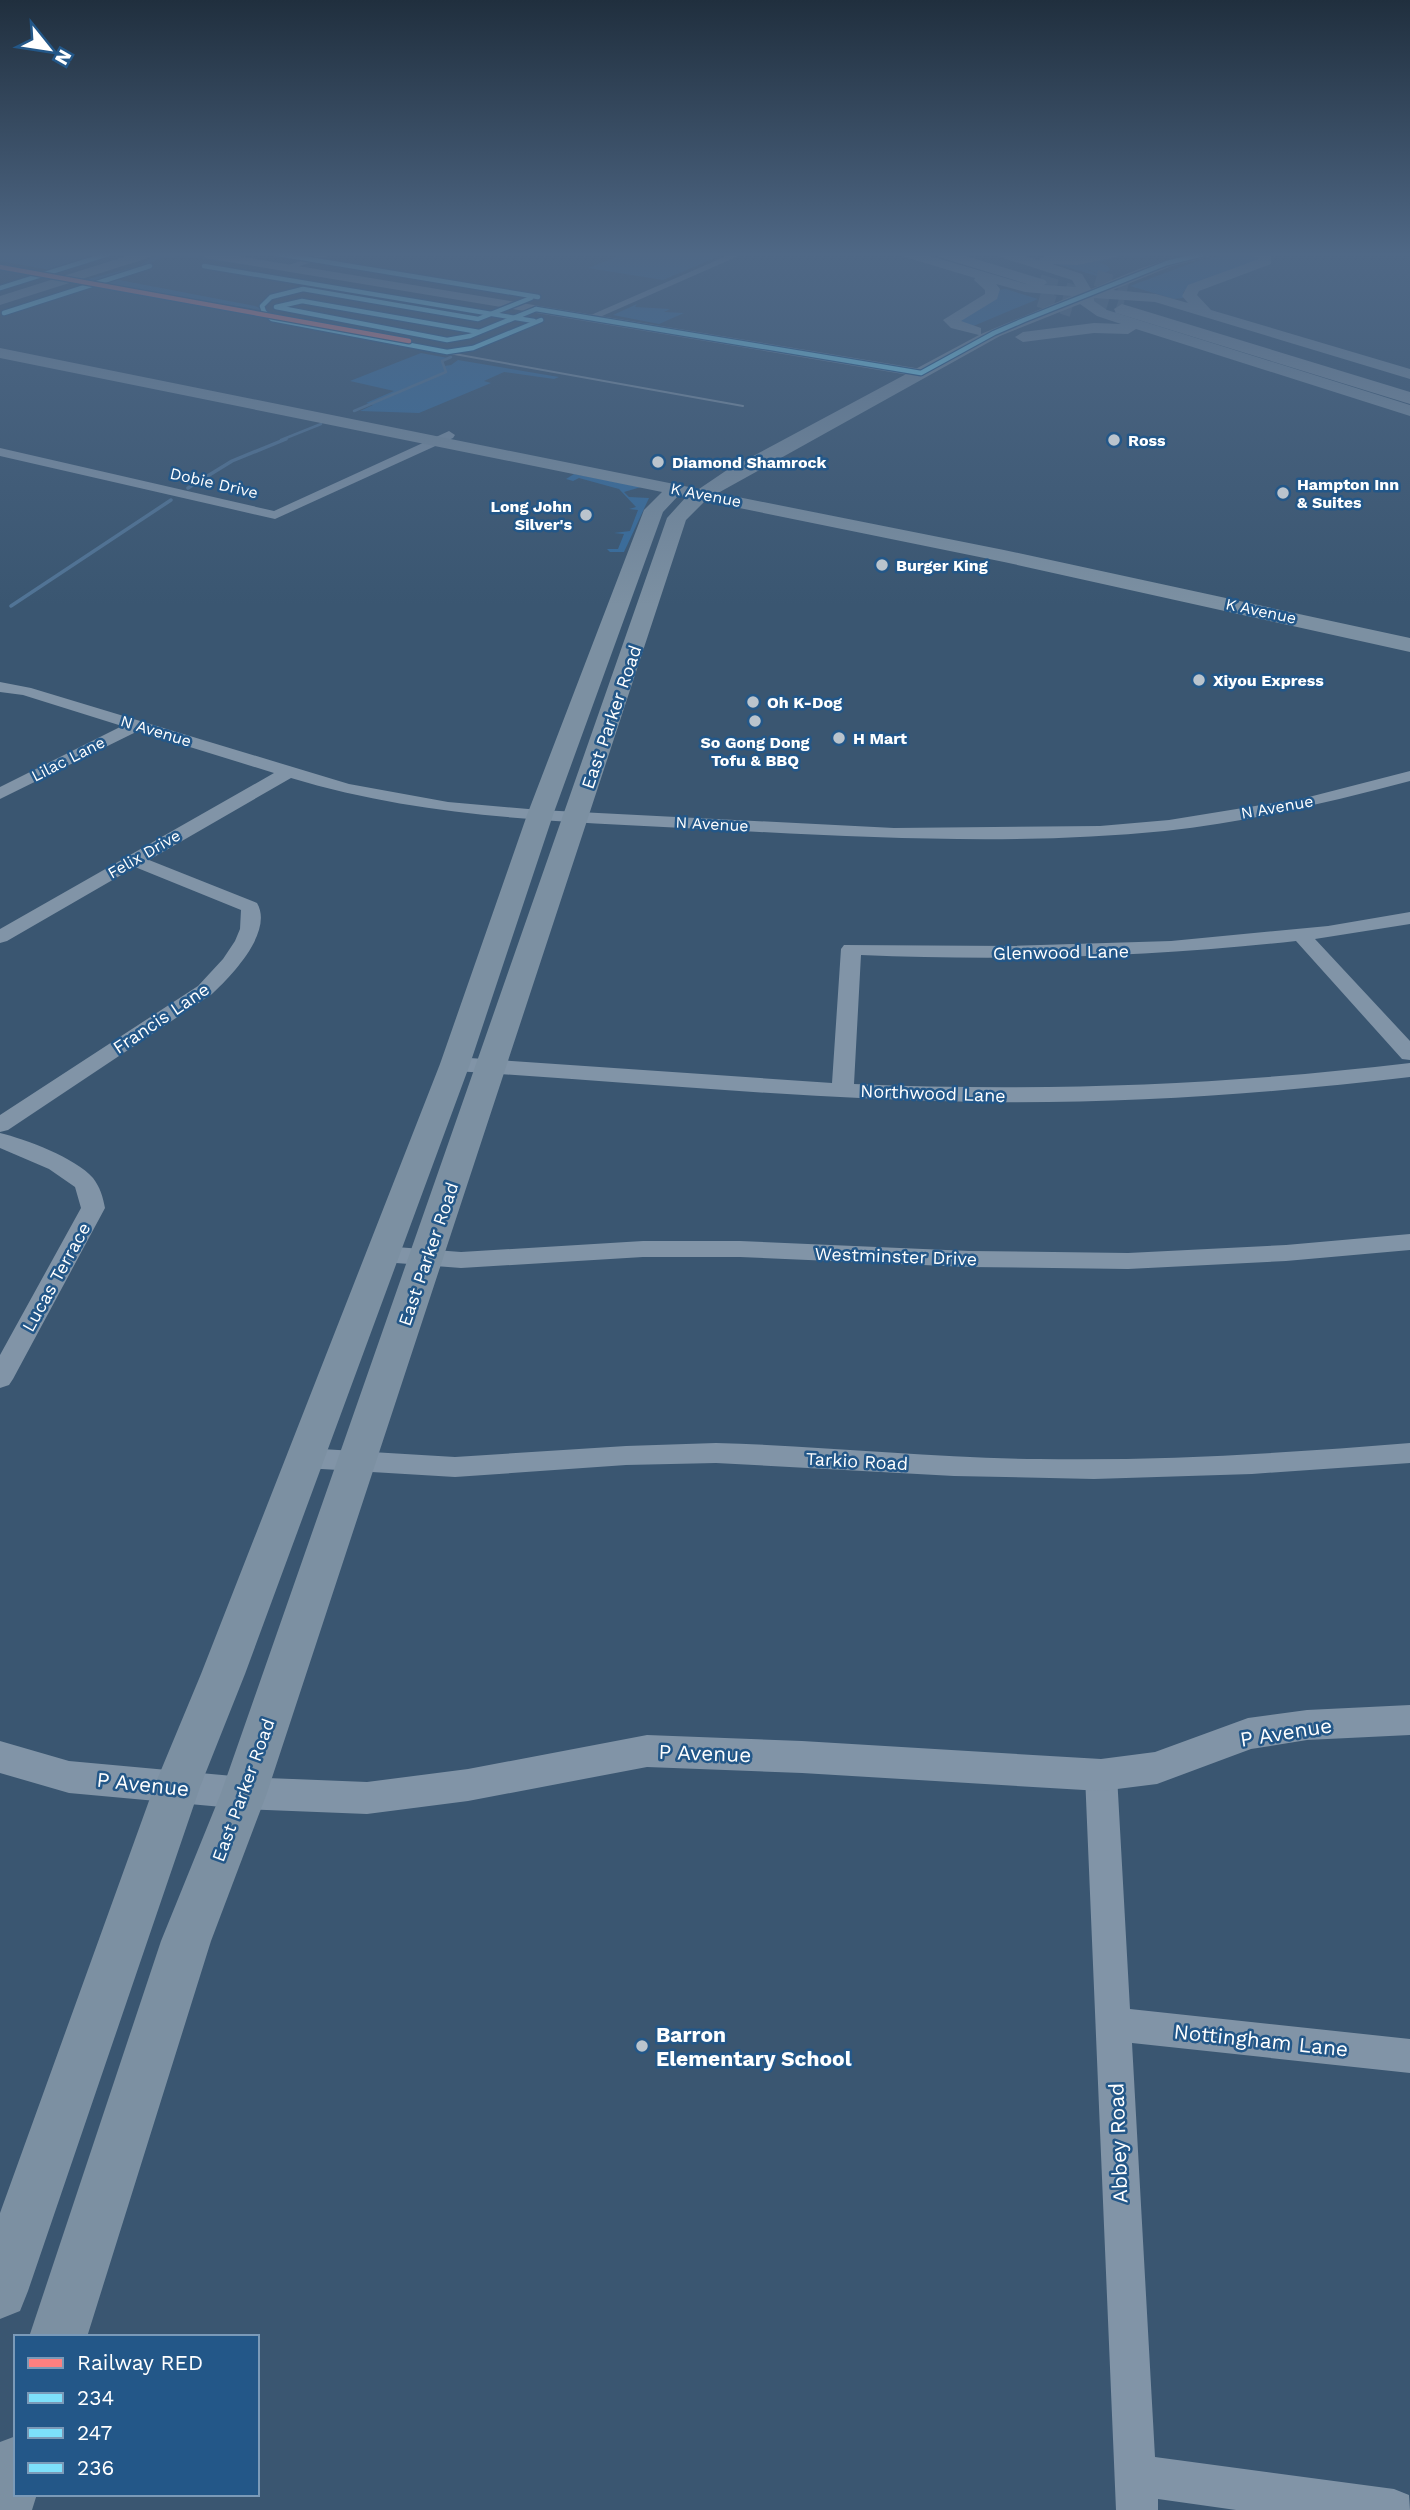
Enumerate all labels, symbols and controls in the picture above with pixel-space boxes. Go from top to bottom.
north arrow [14,14,84,84]
text: N [50,45,77,69]
place label: Ross [1128,431,1166,450]
marker: Ross [1106,432,1122,448]
place label: Diamond Shamrock [672,453,827,472]
marker: Diamond Shamrock [650,454,666,470]
street label: Dobie Drive [168,464,260,502]
place label: Hampton Inn & Suites [1297,475,1399,512]
street label: K Avenue [669,479,743,511]
marker: Hampton Inn & Suites [1275,485,1291,501]
place label: Long John Silver's [490,497,572,534]
marker: Long John Silver's [578,507,594,523]
place label: Burger King [896,556,988,575]
marker: Burger King [874,557,890,573]
street label: K Avenue [1224,594,1298,628]
street label: East Parker Road [577,642,645,792]
place label: Xiyou Express [1213,671,1324,690]
marker: Xiyou Express [1191,672,1207,688]
place label: Oh K-Dog [767,693,842,712]
marker: Oh K-Dog [745,694,761,710]
street label: N Avenue [118,711,194,751]
marker: So Gong Dong Tofu & BBQ [747,713,763,729]
place label: H Mart [853,729,907,748]
marker: H Mart [831,730,847,746]
street label: Lilac Lane [28,732,108,786]
place label: So Gong Dong Tofu & BBQ [700,733,810,770]
street label: N Avenue [1239,791,1315,823]
street label: N Avenue [675,813,749,835]
street label: Felix Drive [104,826,184,882]
street label: Glenwood Lane [993,940,1129,964]
street label: Francis Lane [109,978,213,1058]
street label: Northwood Lane [860,1080,1006,1106]
street label: East Parker Road [394,1179,462,1329]
street label: Lucas Terrace [17,1219,95,1335]
street label: Westminster Drive [814,1243,978,1269]
street label: Tarkio Road [805,1448,909,1474]
street label: P Avenue [1238,1712,1334,1752]
street label: East Parker Road [207,1716,279,1864]
street label: P Avenue [658,1739,752,1767]
street label: P Avenue [95,1767,191,1801]
street label: Nottingham Lane [1173,2018,1349,2062]
place label: Barron Elementary School [656,2022,852,2071]
marker: Barron Elementary School [634,2038,650,2054]
street label: Abbey Road [1103,2082,1133,2204]
legend [14,2335,259,2496]
text: Railway RED [77,2350,203,2375]
text: 234 [77,2385,114,2410]
text: 247 [77,2420,112,2445]
text: 236 [77,2455,114,2480]

